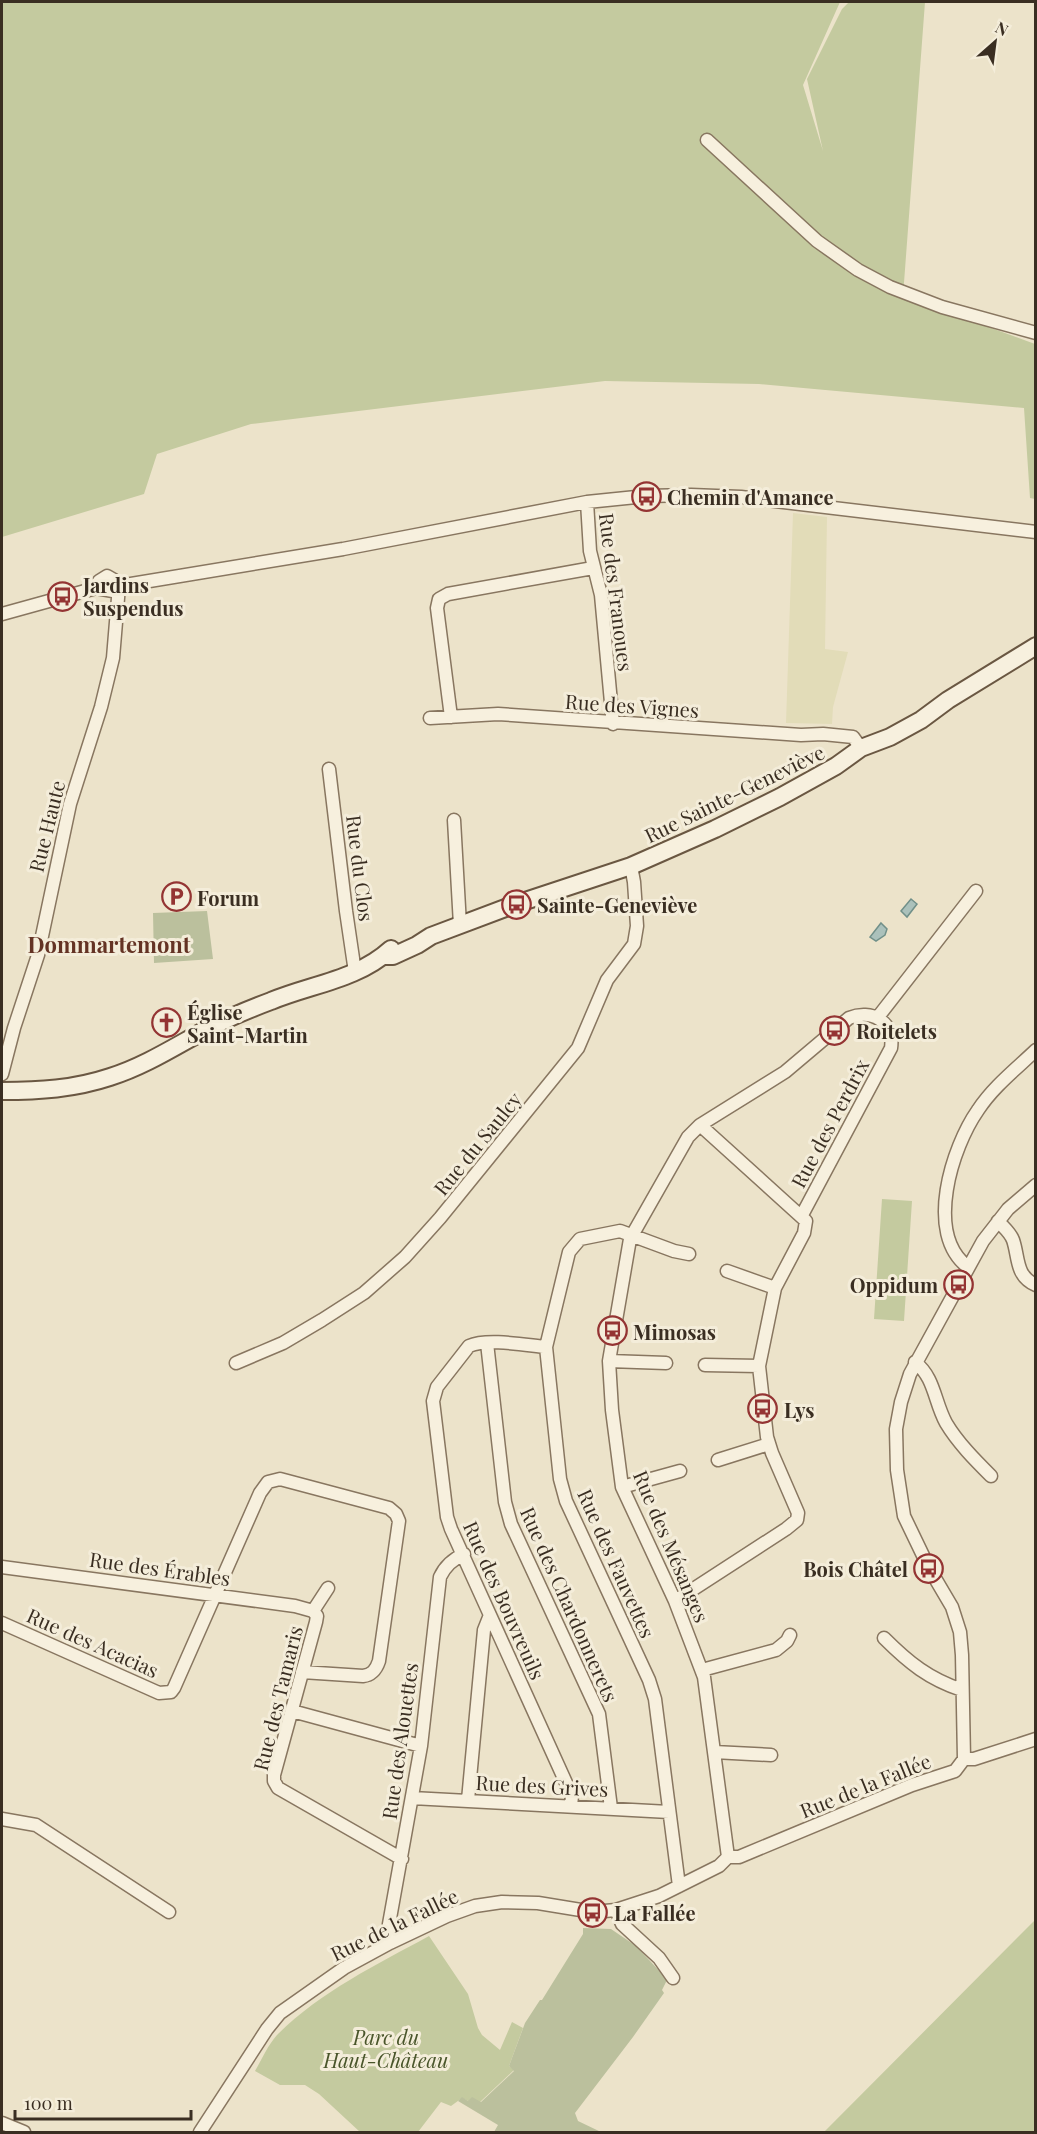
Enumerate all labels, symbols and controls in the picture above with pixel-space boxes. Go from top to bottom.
north arrow [965,12,1025,72]
text: N [992,16,1013,41]
bus stop icon: Chemin d'Amance [630,480,662,512]
place label: Chemin d'Amance [667,483,834,510]
street label: Rue des Franoues [594,511,640,673]
place label: Jardins Suspendus [82,571,184,621]
bus stop icon: Jardins Suspendus [46,580,78,612]
street label: Rue des Vignes [564,687,700,723]
street label: Rue Sainte-Geneviève [640,738,828,848]
street label: Rue Haute [22,777,70,875]
street label: Rue du Clos [341,813,381,923]
parking icon: Forum [160,881,192,913]
place label: Forum [197,884,259,911]
bus stop icon: Sainte-Geneviève [500,888,532,920]
place label: Sainte-Geneviève [537,891,697,918]
district label: Dommartemont [27,929,191,959]
place label: Église Saint-Martin [187,998,309,1048]
church icon: Église Saint-Martin [150,1006,182,1038]
bus stop icon: Roitelets [819,1014,851,1046]
place label: Roitelets [856,1017,937,1044]
street label: Rue des Perdrix [784,1053,875,1192]
street label: Rue du Saulcy [427,1086,527,1200]
bus stop icon: Oppidum [943,1268,975,1300]
place label: Oppidum [850,1271,938,1298]
bus stop icon: Mimosas [596,1315,628,1347]
place label: Mimosas [633,1318,716,1345]
bus stop icon: Lys [747,1393,779,1425]
place label: Lys [784,1396,815,1423]
street label: Rue des Mésanges [628,1466,716,1626]
street label: Rue des Fauvettes [572,1484,662,1642]
street label: Rue des Chardonnerets [515,1502,625,1706]
street label: Rue des Bouvreuils [458,1516,552,1684]
street label: Rue des Érables [88,1545,232,1591]
bus stop icon: Bois Châtel [913,1552,945,1584]
place label: Bois Châtel [803,1555,908,1582]
street label: Rue des Acacias [23,1601,163,1683]
street label: Rue des Tamaris [246,1623,308,1773]
street label: Rue des Alouettes [375,1661,423,1821]
street label: Rue de la Fallée [796,1746,934,1824]
street label: Rue des Grives [475,1768,609,1802]
street label: Rue de la Fallée [326,1881,462,1967]
bus stop icon: La Fallée [577,1896,609,1928]
place label: La Fallée [614,1899,696,1926]
park label: Parc du Haut-Château [323,2023,448,2073]
scale bar [15,2083,190,2121]
text: 100 m [24,2091,73,2115]

